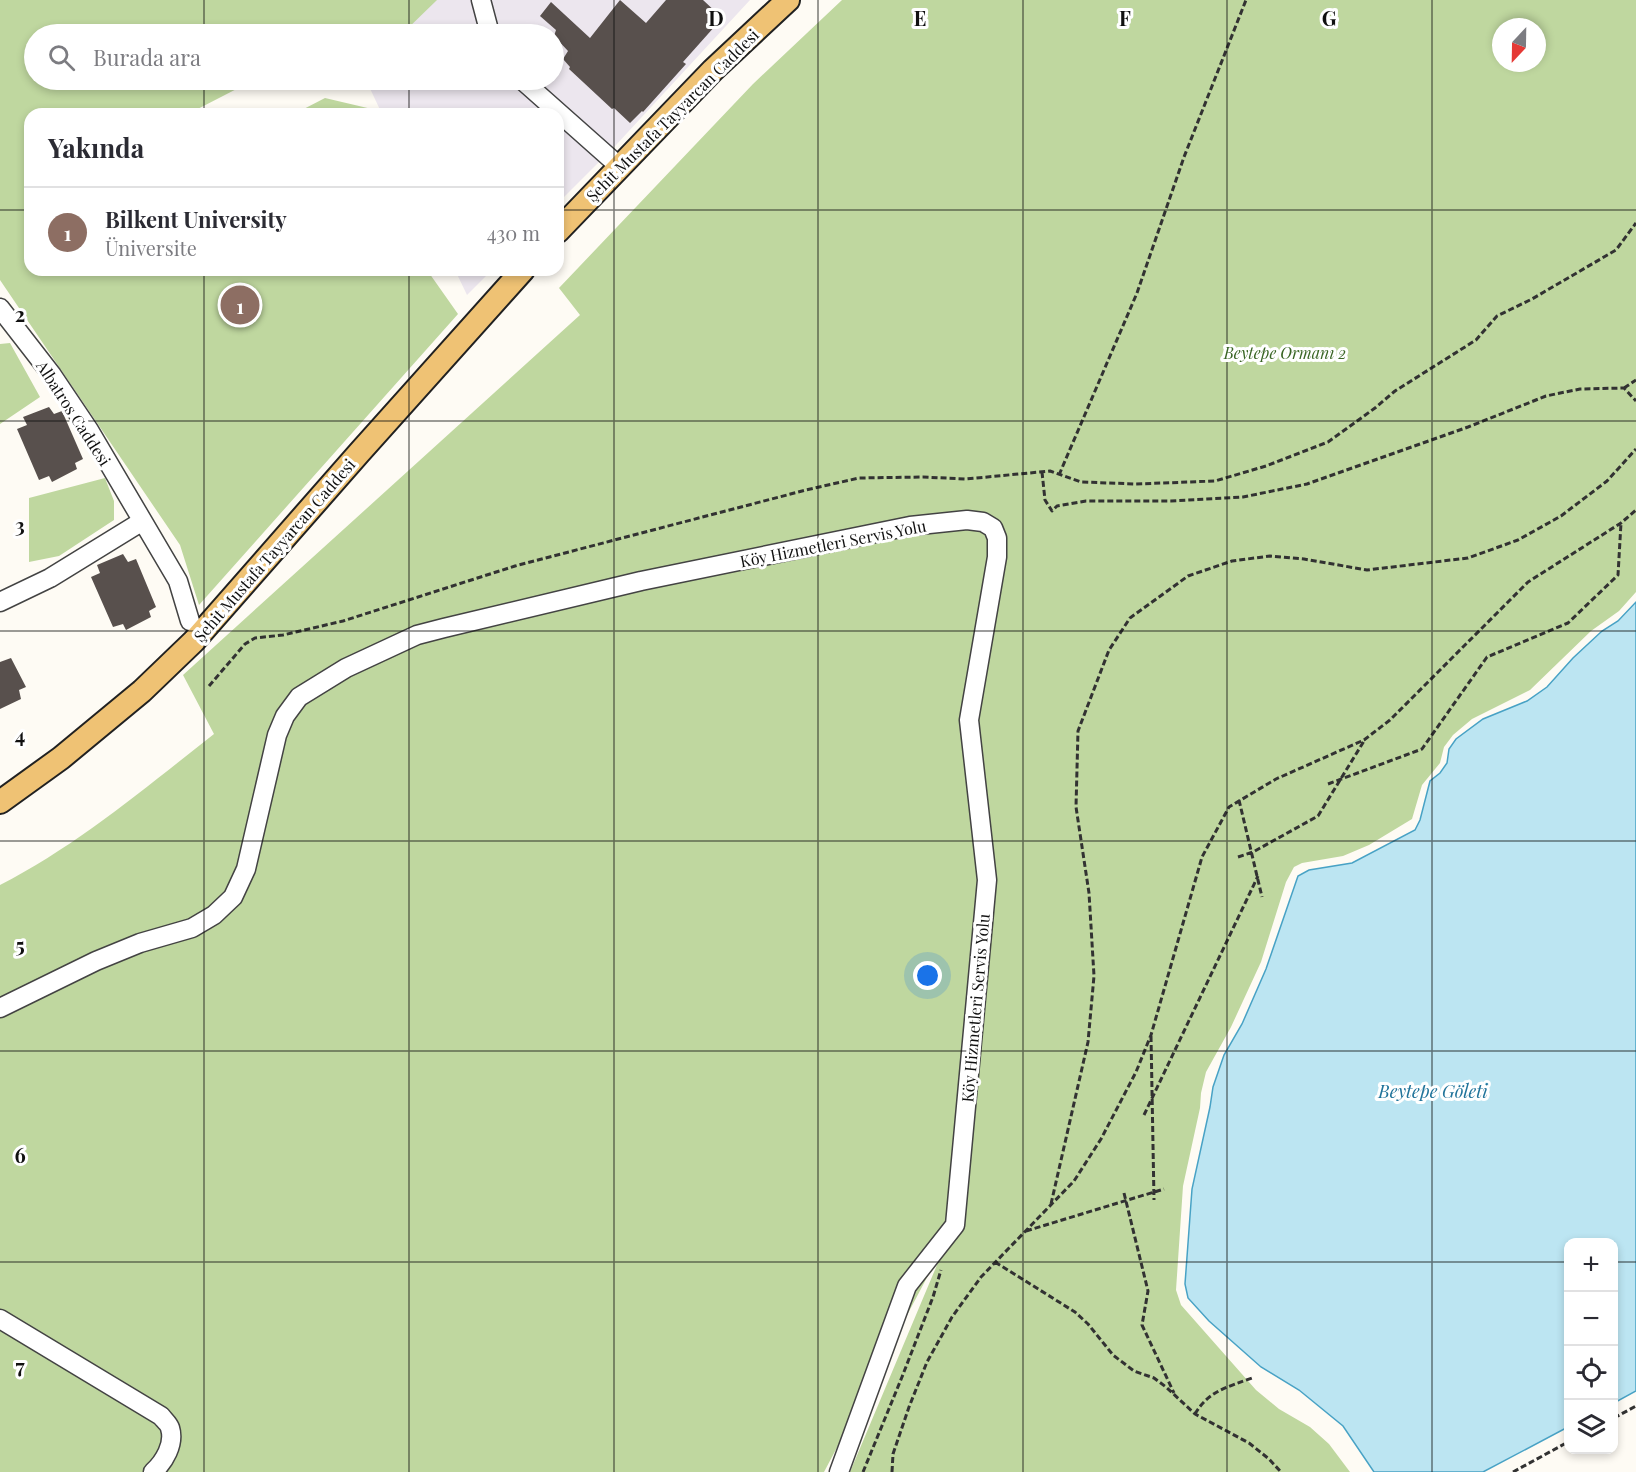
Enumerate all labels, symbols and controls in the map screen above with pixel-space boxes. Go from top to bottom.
text: D [708,4,724,31]
text: E [914,4,926,31]
text: F [1119,4,1131,31]
text: G [1322,4,1337,31]
north arrow [1492,18,1546,72]
search box [24,24,564,90]
street label: Şehit Mustafa Tayyarcan Caddesi [581,24,763,206]
icon: search [45,41,78,74]
text: Burada ara [93,42,201,72]
text: Yakında [48,130,144,165]
text: Bilkent University [105,204,287,234]
text: 1 [64,219,71,246]
text: 430 m [487,219,540,246]
text: Üniversite [105,234,197,261]
pin: 1 [220,282,260,328]
text: 2 [15,300,25,327]
park label: Beytepe Ormanı 2 [1223,342,1346,363]
street label: Albatros Caddesi [32,355,116,470]
street label: Şehit Mustafa Tayyarcan Caddesi [189,454,360,646]
text: 3 [15,511,25,538]
street label: Köy Hizmetleri Servis Yolu [738,515,928,571]
text: 4 [15,721,25,748]
street label: Köy Hizmetleri Servis Yolu [956,913,994,1103]
text: 5 [15,931,25,958]
your location [913,961,942,990]
water label: Beytepe Göleti [1377,1079,1488,1103]
text: 6 [14,1141,26,1168]
map controls [1564,1238,1618,1454]
button: + [1564,1238,1618,1292]
button: − [1564,1292,1618,1346]
button: locate [1564,1346,1618,1400]
text: 7 [15,1352,25,1379]
button: layers [1564,1400,1618,1454]

